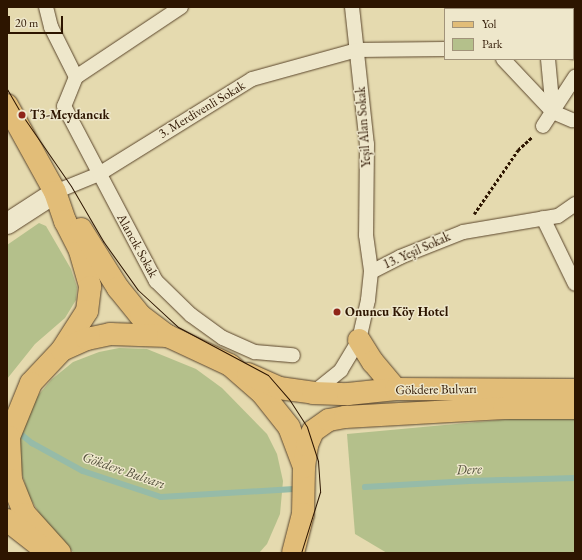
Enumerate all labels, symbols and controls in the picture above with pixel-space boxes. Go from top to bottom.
scale bar [10,8,65,34]
legend [444,8,574,60]
text: 20 m [15,15,38,31]
text: Yol [482,16,496,32]
text: Park [482,36,502,52]
street label: 3. Merdivenli Sokak [156,78,248,142]
street label: Yeşil Alan Sokak [353,86,375,168]
place label: T3-Meydancık [30,107,110,123]
marker: T3-Meydancık [17,110,27,120]
street label: Alancık Sokak [113,211,161,281]
street label: 13. Yeşil Sokak [381,229,453,273]
place label: Onuncu Köy Hotel [345,304,448,320]
marker: Onuncu Köy Hotel [332,307,342,317]
street label: Gökdere Bulvarı [395,381,477,399]
water label: Gökdere Bulvarı [80,448,168,492]
water label: Dere [456,460,482,478]

